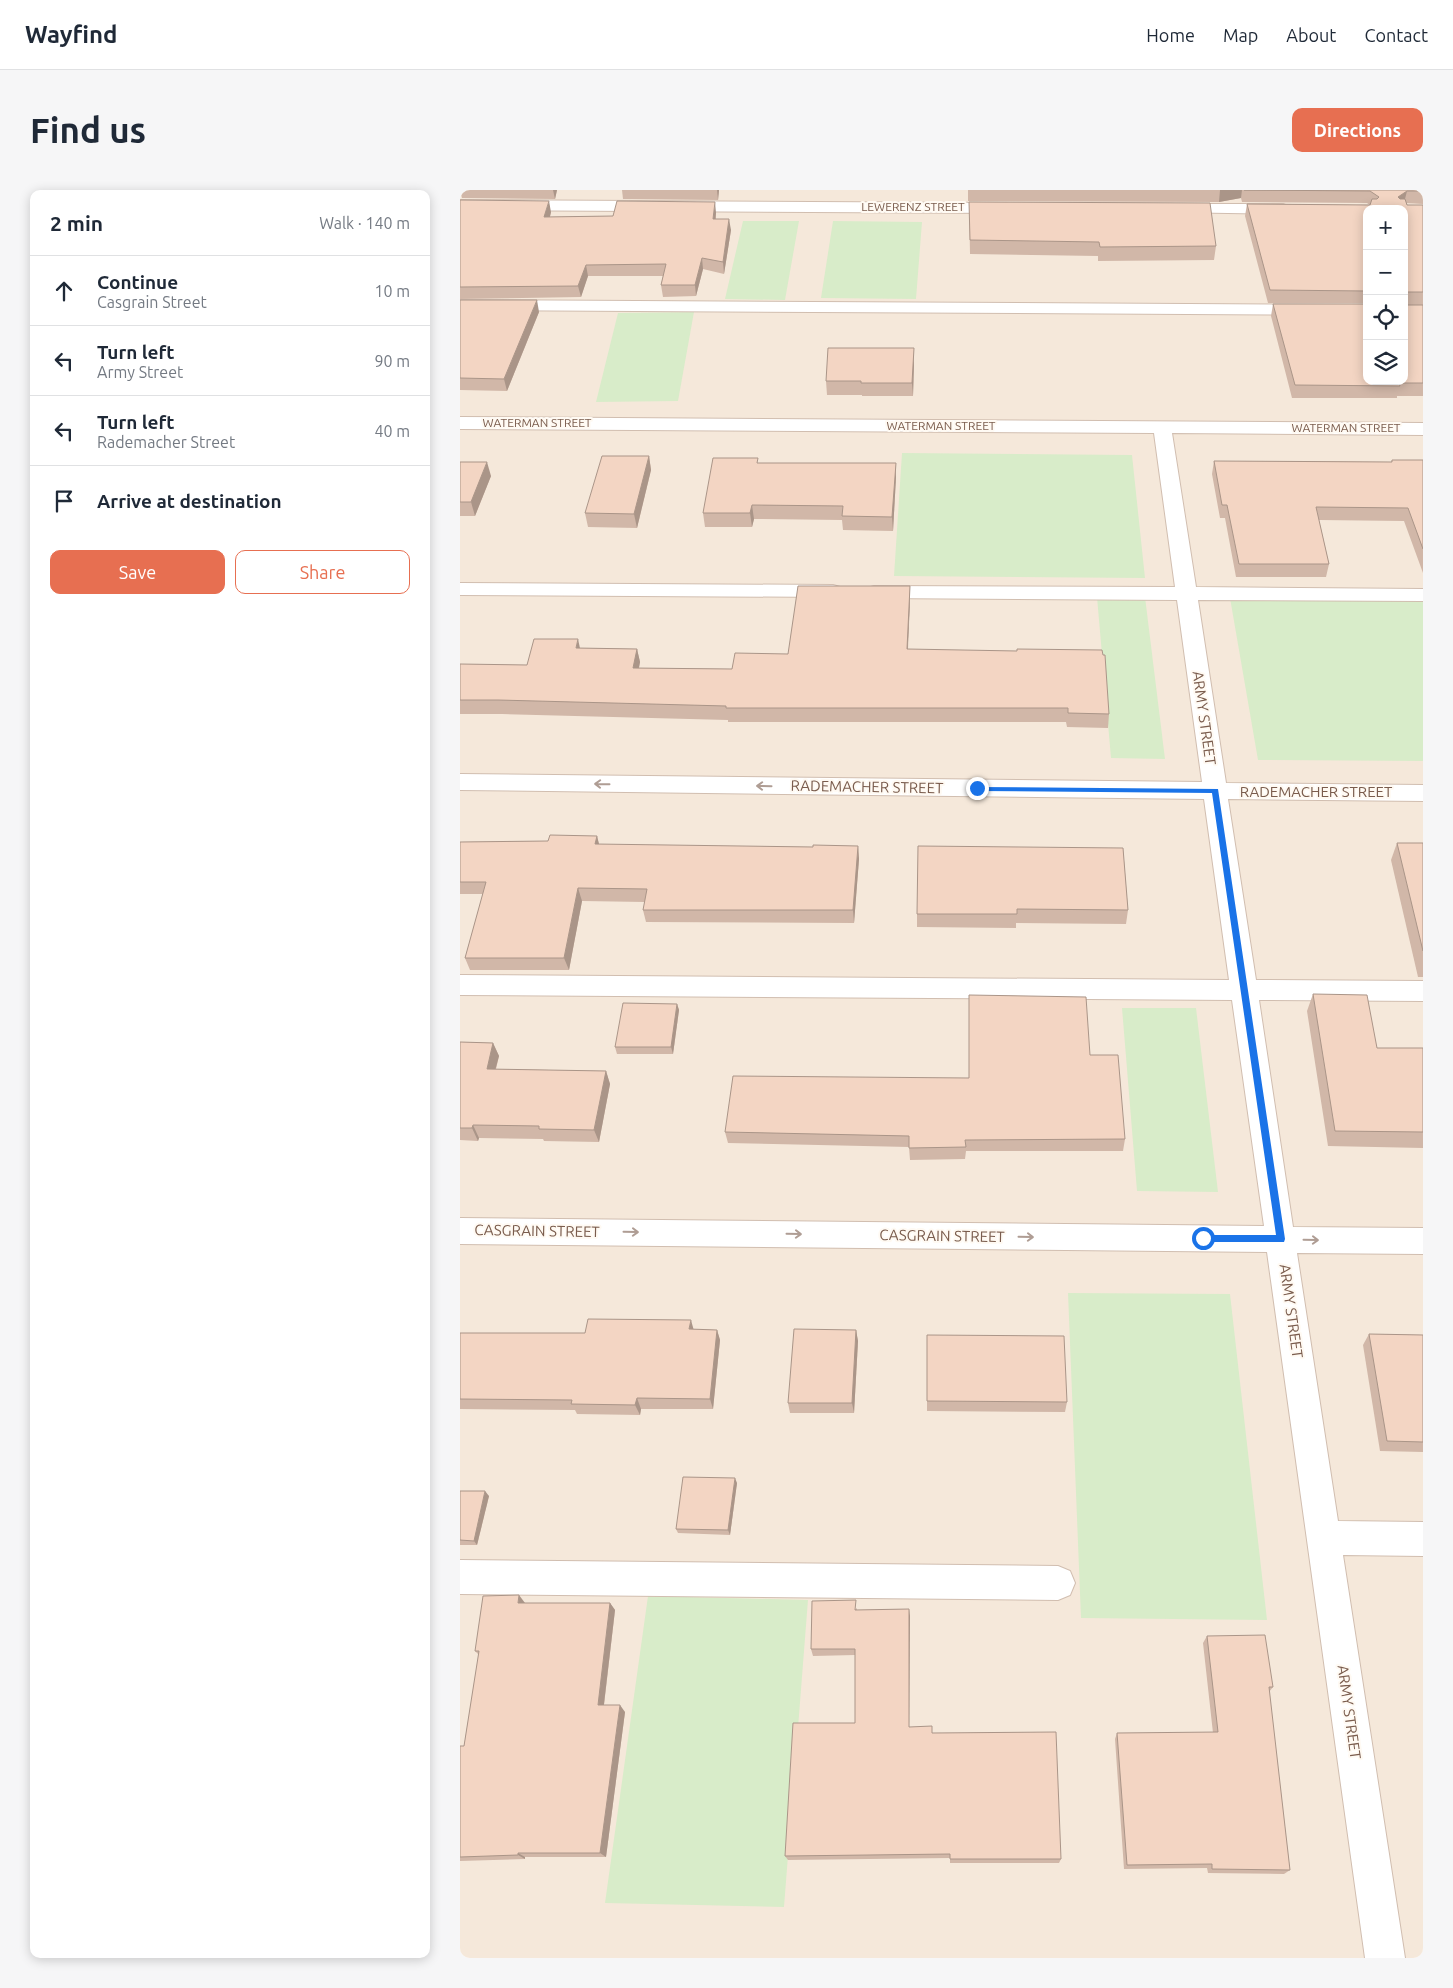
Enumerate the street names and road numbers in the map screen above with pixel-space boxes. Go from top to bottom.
street label: LEWERENZ STREET [861,200,965,213]
street label: WATERMAN STREET [482,416,592,429]
street label: WATERMAN STREET [886,419,996,432]
street label: WATERMAN STREET [1291,421,1401,434]
street label: ARMY STREET [1189,670,1220,767]
street label: RADEMACHER STREET [791,777,944,796]
street label: RADEMACHER STREET [1240,783,1393,800]
street label: CASGRAIN STREET [474,1221,601,1240]
street label: CASGRAIN STREET [879,1226,1006,1245]
street label: ARMY STREET [1276,1263,1307,1360]
street label: ARMY STREET [1334,1664,1365,1761]

